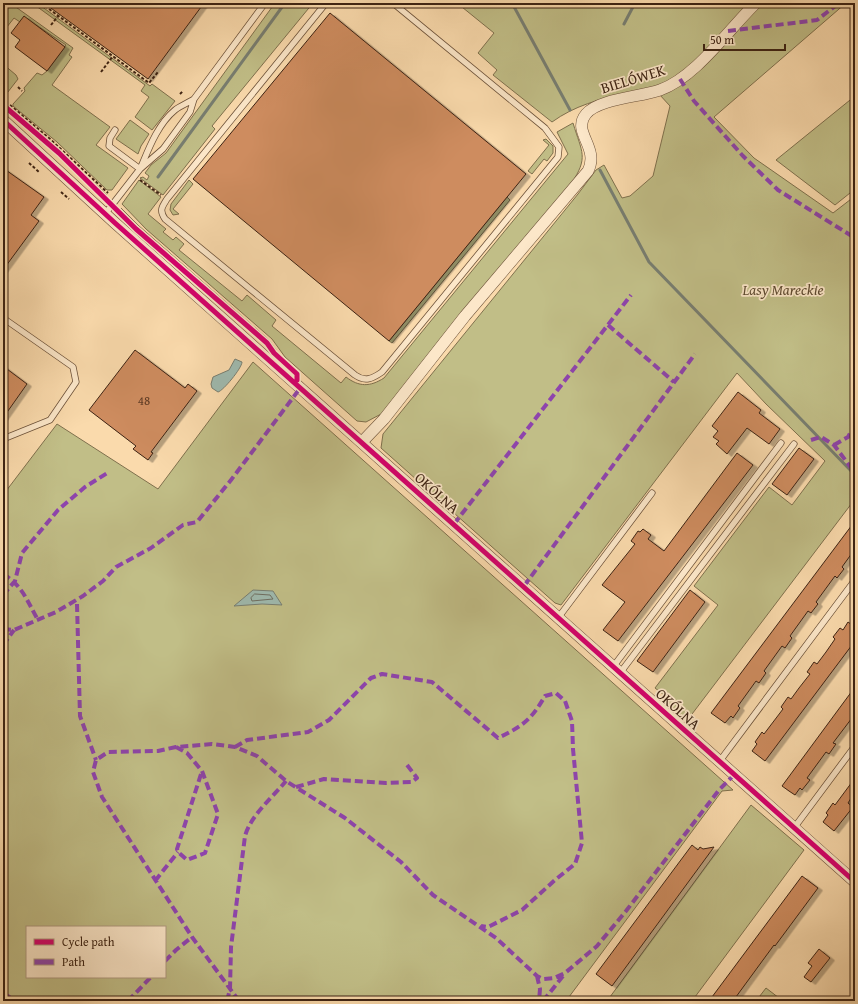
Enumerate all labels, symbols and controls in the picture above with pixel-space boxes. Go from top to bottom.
scale bar [704,26,785,52]
text: 50 m [710,31,734,48]
street label: BIELÓWEK [598,59,668,98]
park label: Lasy Mareckie [741,279,824,300]
house number: 48 [138,391,150,410]
street label: OKÓLNA [410,467,464,518]
street label: OKÓLNA [651,683,705,734]
legend [26,926,166,978]
text: Cycle path [62,933,115,950]
text: Path [62,953,85,970]

